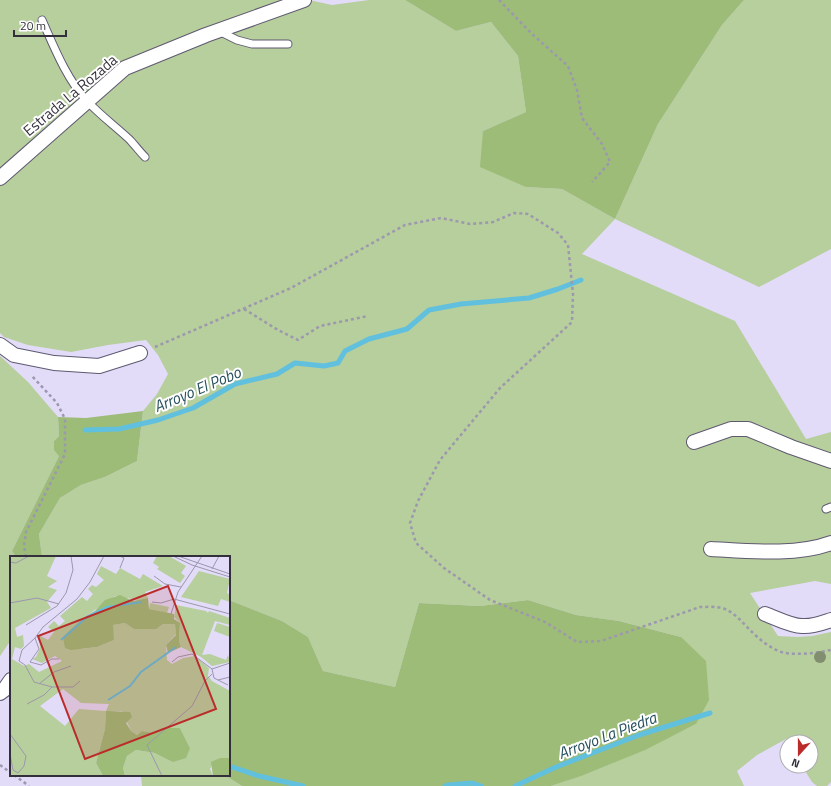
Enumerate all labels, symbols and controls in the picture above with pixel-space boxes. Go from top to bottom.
scale bar [14,12,66,38]
text: 20 m [20,16,46,35]
street label: Estrada La Rozada [18,48,122,141]
water label: Arroyo El Pobo [150,359,245,418]
inset map [10,556,230,776]
water label: Arroyo La Piedra [554,705,661,765]
north arrow [779,734,819,774]
text: N [789,755,802,772]

